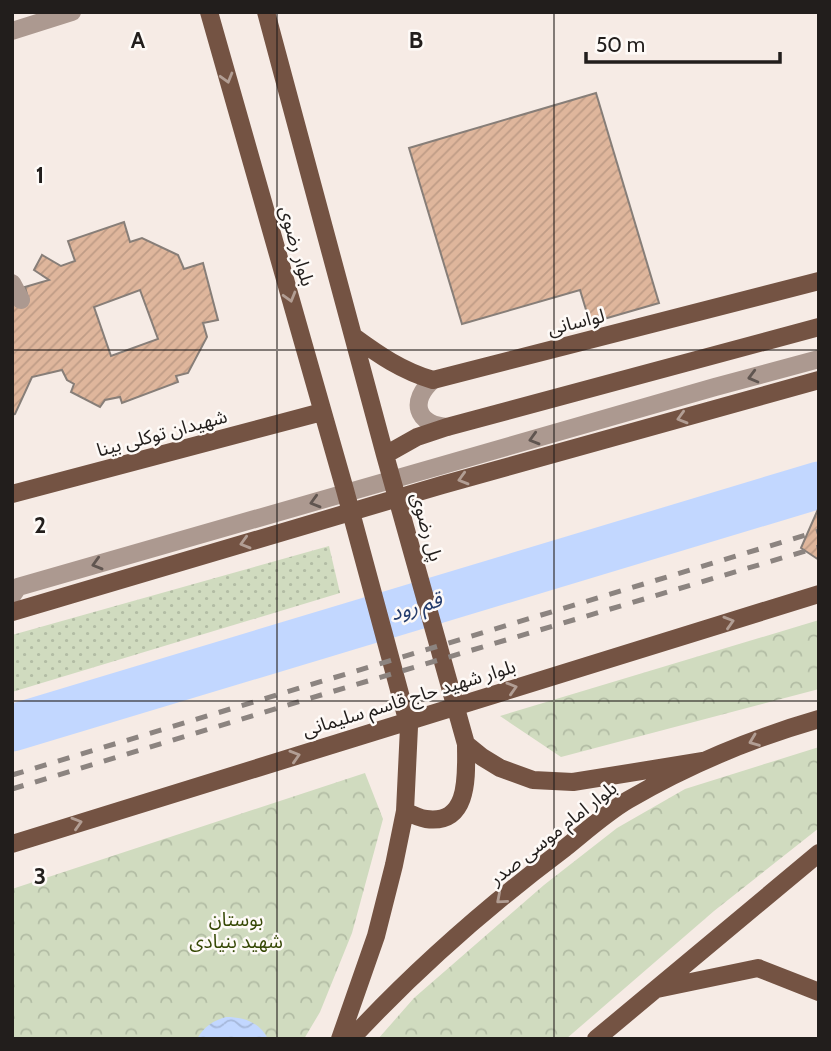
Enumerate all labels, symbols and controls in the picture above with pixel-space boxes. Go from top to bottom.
scale bar [586,21,780,65]
text: A [131,26,146,54]
text: B [409,26,423,54]
text: 50 m [596,32,645,57]
one-way arrow [219,72,234,84]
text: 1 [36,161,44,189]
street label: بلوار رضوی [275,203,319,289]
one-way arrow [281,290,296,302]
street label: لواسانی [545,304,607,340]
one-way arrow [747,369,759,383]
street label: شهیدان توکلی بینا [94,405,230,461]
one-way arrow [676,410,688,424]
one-way arrow [528,430,540,445]
one-way arrow [457,471,469,486]
street label: پل رضوی [405,490,448,565]
one-way arrow [309,493,321,508]
text: 2 [34,511,46,539]
one-way arrow [239,535,251,550]
one-way arrow [91,556,103,571]
water label: قم رود [387,586,447,629]
one-way arrow [723,615,735,630]
street label: بلوار شهید حاج قاسم سلیمانی [300,655,519,744]
one-way arrow [505,681,517,696]
one-way arrow [749,733,761,747]
one-way arrow [288,749,300,764]
street label: بلوار امام موسی صدر [484,776,623,893]
one-way arrow [71,817,83,832]
text: 3 [34,862,46,890]
one-way arrow [496,891,509,903]
park label: بوستان شهید بنیادی [189,908,283,953]

